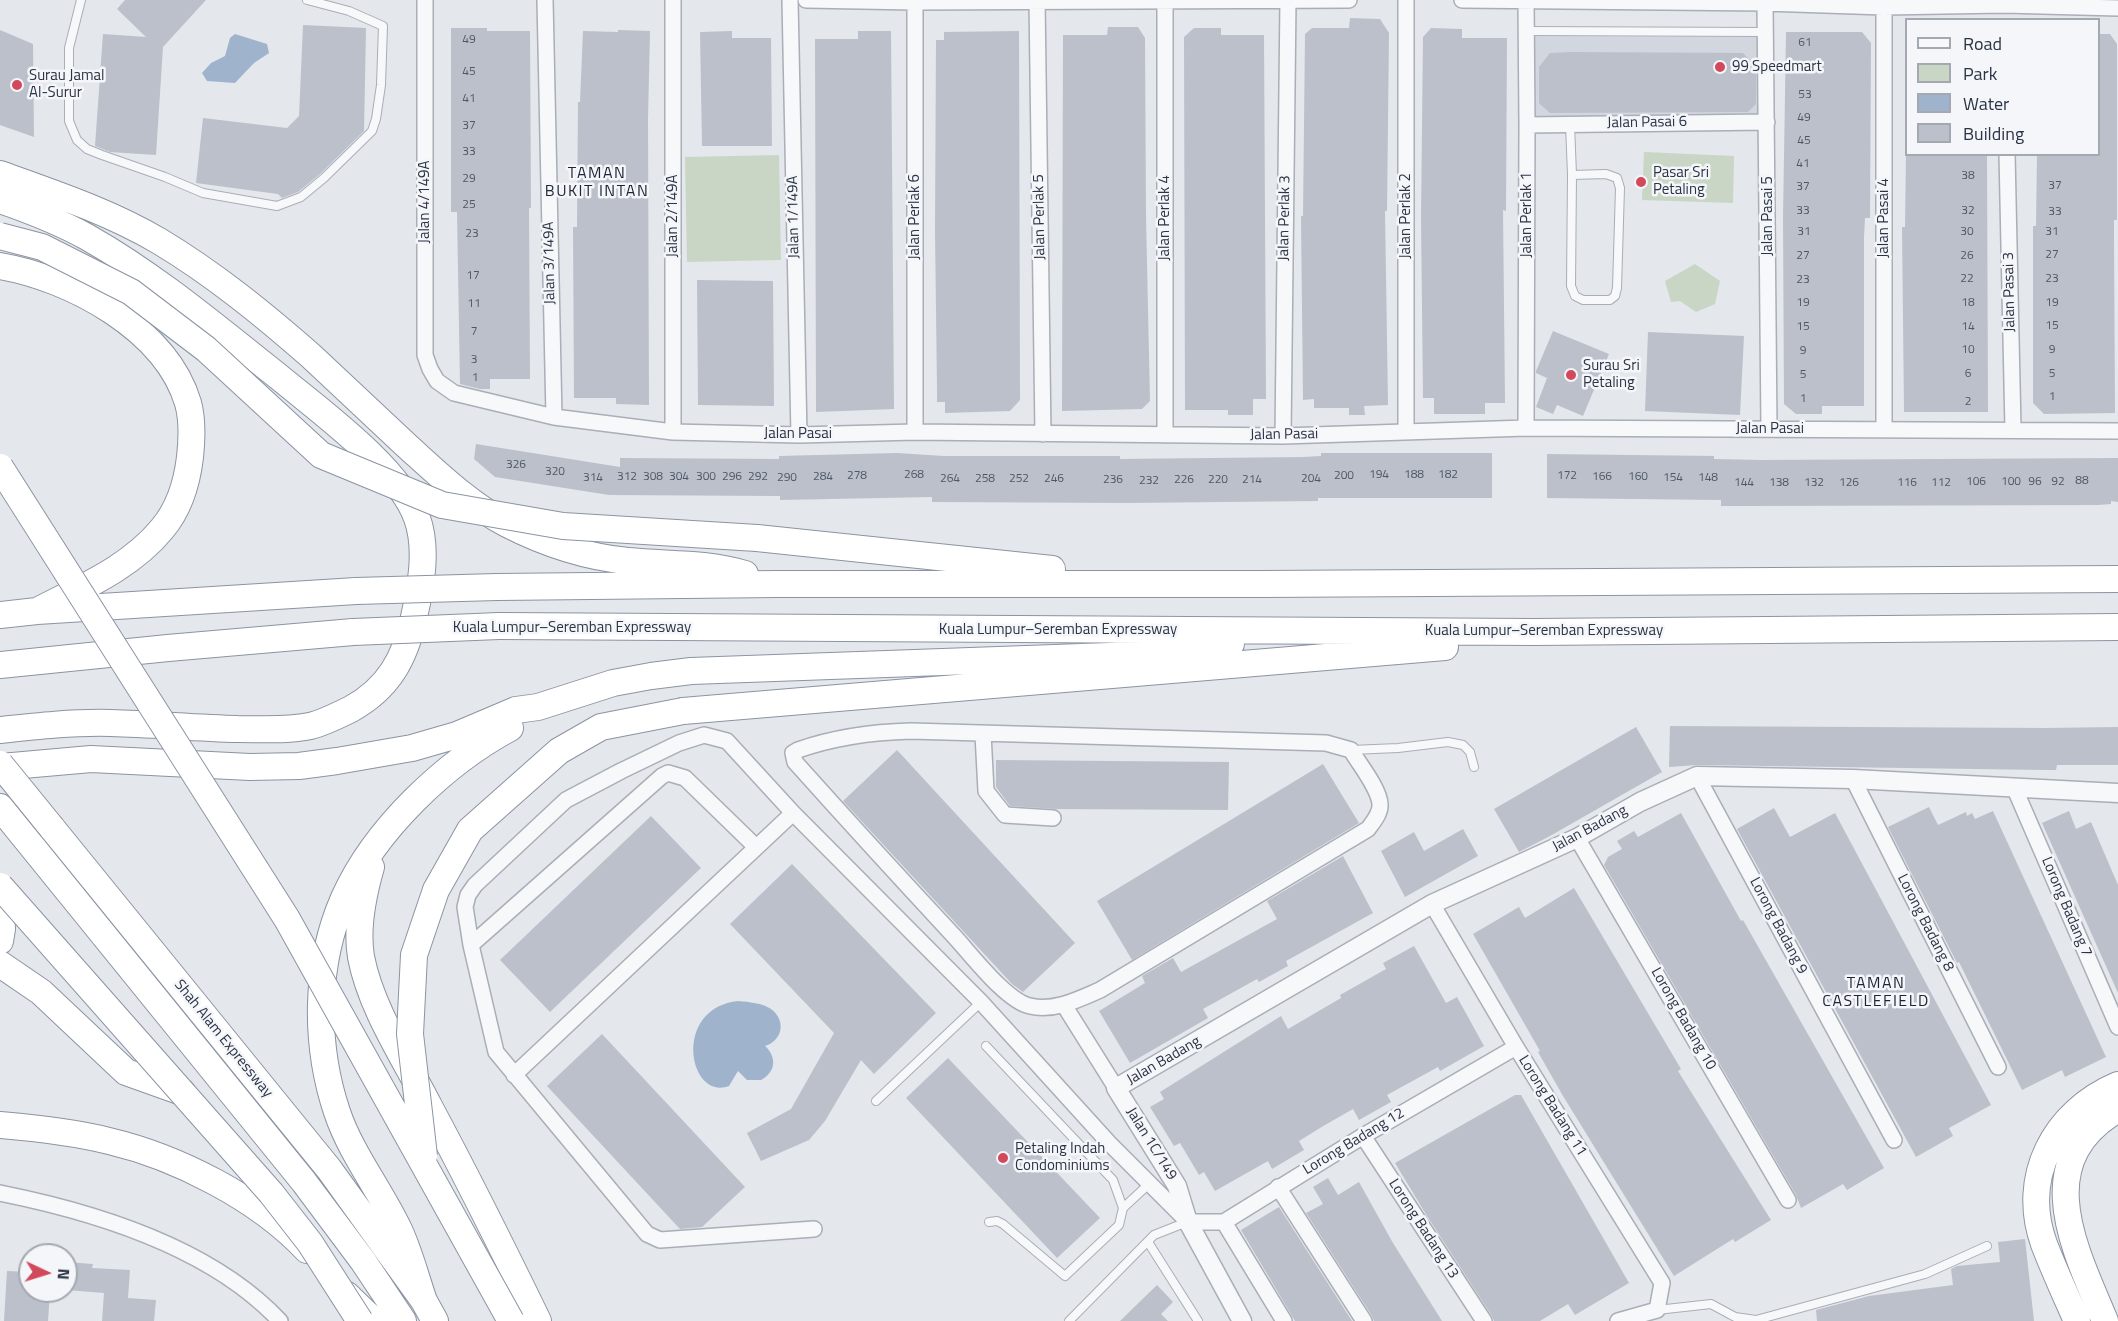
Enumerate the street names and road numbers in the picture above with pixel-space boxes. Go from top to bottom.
street label: Jalan Pasai 6 [1607,113,1687,133]
street label: Jalan 4/149A [416,161,434,243]
street label: Jalan Perlak 1 [1518,172,1536,258]
street label: Jalan Perlak 2 [1397,173,1415,259]
street label: Jalan Perlak 6 [906,174,924,260]
street label: Jalan Perlak 5 [1030,174,1050,260]
street label: Jalan 2/149A [664,175,682,257]
street label: Jalan 1/149A [784,175,804,259]
street label: Jalan Perlak 4 [1156,175,1174,261]
street label: Jalan Perlak 3 [1275,175,1295,261]
street label: Jalan Pasai 5 [1759,176,1777,256]
street label: Jalan Pasai 4 [1875,178,1893,258]
street label: Jalan 3/149A [540,221,560,305]
street label: Jalan Pasai 3 [2000,252,2020,332]
street label: Jalan Pasai [1736,420,1804,438]
street label: Jalan Pasai [764,425,832,443]
street label: Jalan Pasai [1250,425,1318,445]
street label: Kuala Lumpur–Seremban Expressway [453,619,691,637]
street label: Kuala Lumpur–Seremban Expressway [939,621,1177,639]
street label: Kuala Lumpur–Seremban Expressway [1425,622,1663,640]
street label: Jalan Badang [1550,802,1630,856]
street label: Lorong Badang 7 [2037,854,2095,960]
street label: Lorong Badang 8 [1893,871,1957,975]
street label: Lorong Badang 9 [1745,875,1811,977]
street label: Lorong Badang 10 [1646,965,1720,1073]
street label: Shah Alam Expressway [170,976,276,1102]
street label: Jalan Badang [1124,1033,1204,1089]
street label: Lorong Badang 11 [1514,1052,1590,1160]
street label: Jalan 1C/149 [1122,1104,1180,1184]
street label: Lorong Badang 12 [1300,1105,1408,1179]
street label: Lorong Badang 13 [1384,1176,1462,1282]

